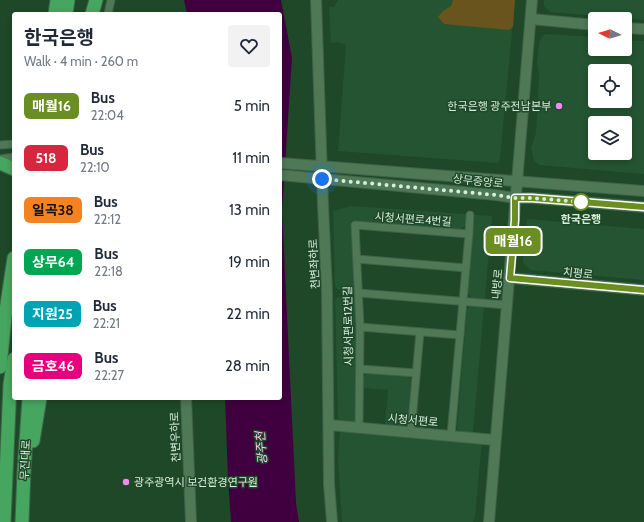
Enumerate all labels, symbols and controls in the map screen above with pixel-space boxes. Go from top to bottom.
north arrow [588,12,632,56]
map controls [588,12,632,160]
button: heart [228,25,270,67]
text: 한국은행 [24,26,94,49]
text: Walk · 4 min · 260 m [24,53,138,69]
button: locate [588,64,632,108]
text: Bus [91,89,115,107]
text: 매월16 [32,97,71,115]
text: 5 min [234,97,270,115]
place label: 한국은행 광주전남본부 [447,99,551,113]
marker: 한국은행 광주전남본부 [554,101,564,111]
text: 22:04 [91,107,124,123]
button: layers [588,116,632,160]
text: Bus [80,141,104,159]
text: 518 [35,149,57,167]
text: 11 min [232,149,270,167]
text: 22:10 [80,159,110,175]
your location [312,169,332,189]
street label: 상무중앙로 [452,171,504,191]
text: Bus [94,193,118,211]
marker: 한국은행 [572,193,590,211]
text: 일곡38 [32,201,74,219]
text: 13 min [229,201,270,219]
street label: 시청서편로4번길 [374,209,452,229]
text: 22:12 [94,211,121,227]
place label: 한국은행 [561,212,601,226]
line badge: 매월16 [485,228,541,254]
text: 매월16 [494,232,532,250]
street label: 천변좌하로 [306,238,322,290]
text: Bus [94,245,118,263]
text: 상무64 [32,253,74,271]
text: 19 min [228,253,270,271]
text: 22:18 [94,263,123,279]
street label: 치평로 [562,264,594,282]
street label: 내방로 [489,268,505,300]
street label: 시청서편로12번길 [340,286,356,366]
text: Bus [93,297,117,315]
text: 지원25 [32,305,73,323]
text: 22 min [226,305,270,323]
text: 22:21 [93,315,120,331]
text: Bus [94,349,118,367]
text: 금호46 [32,357,74,375]
text: 28 min [225,357,270,375]
text: 22:27 [94,367,124,383]
street label: 천변우하로 [167,411,183,463]
street label: 시청서편로 [387,411,439,429]
water label: 광주천 [252,429,270,465]
street label: 무진대로 [17,439,33,481]
place label: 광주광역시 보건환경연구원 [134,475,258,489]
marker: 광주광역시 보건환경연구원 [121,477,131,487]

